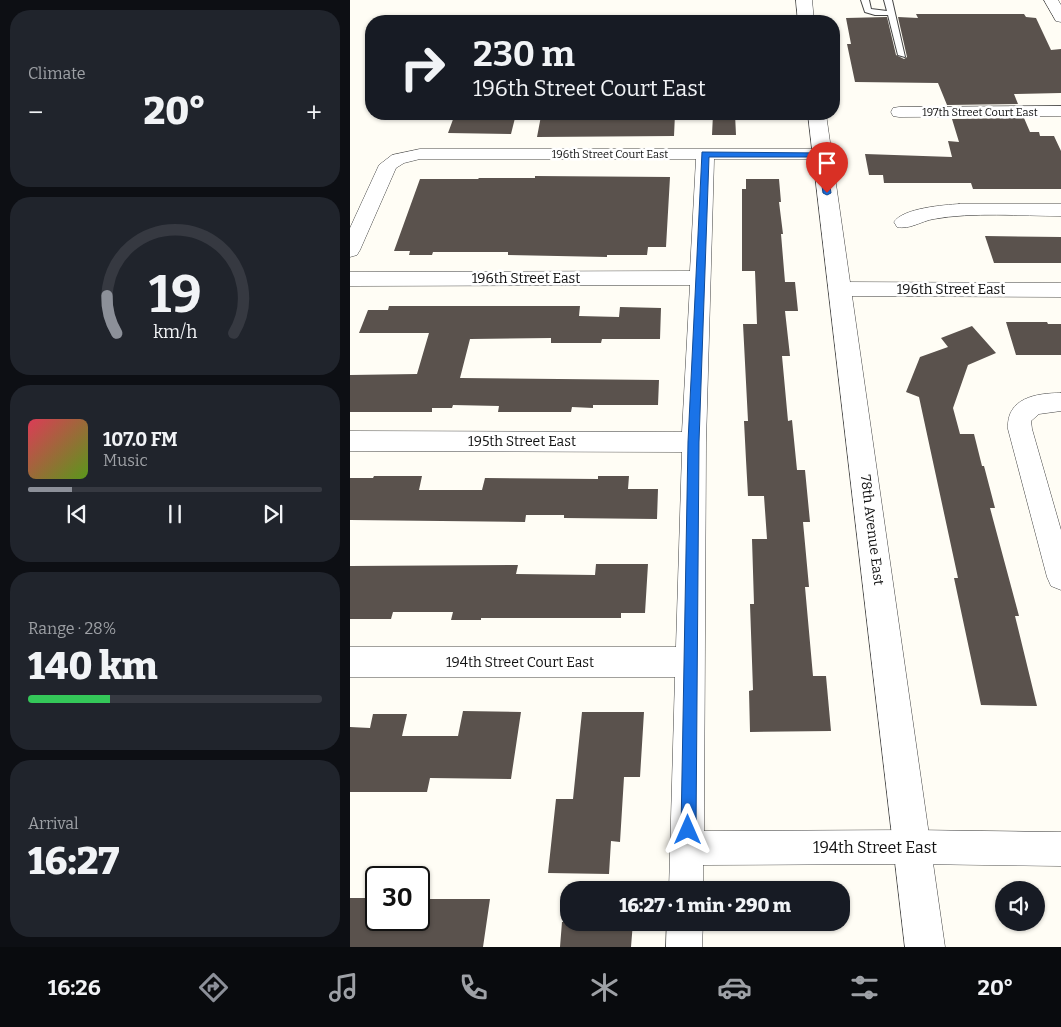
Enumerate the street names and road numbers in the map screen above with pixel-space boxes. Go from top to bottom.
street label: 197th Street Court East [922,106,1038,119]
street label: 196th Street Court East [552,148,668,161]
street label: 196th Street East [472,270,580,287]
street label: 196th Street East [897,281,1005,298]
street label: 195th Street East [468,433,576,450]
street label: 78th Avenue East [857,474,887,586]
street label: 194th Street Court East [446,654,594,671]
street label: 194th Street East [813,838,937,857]

